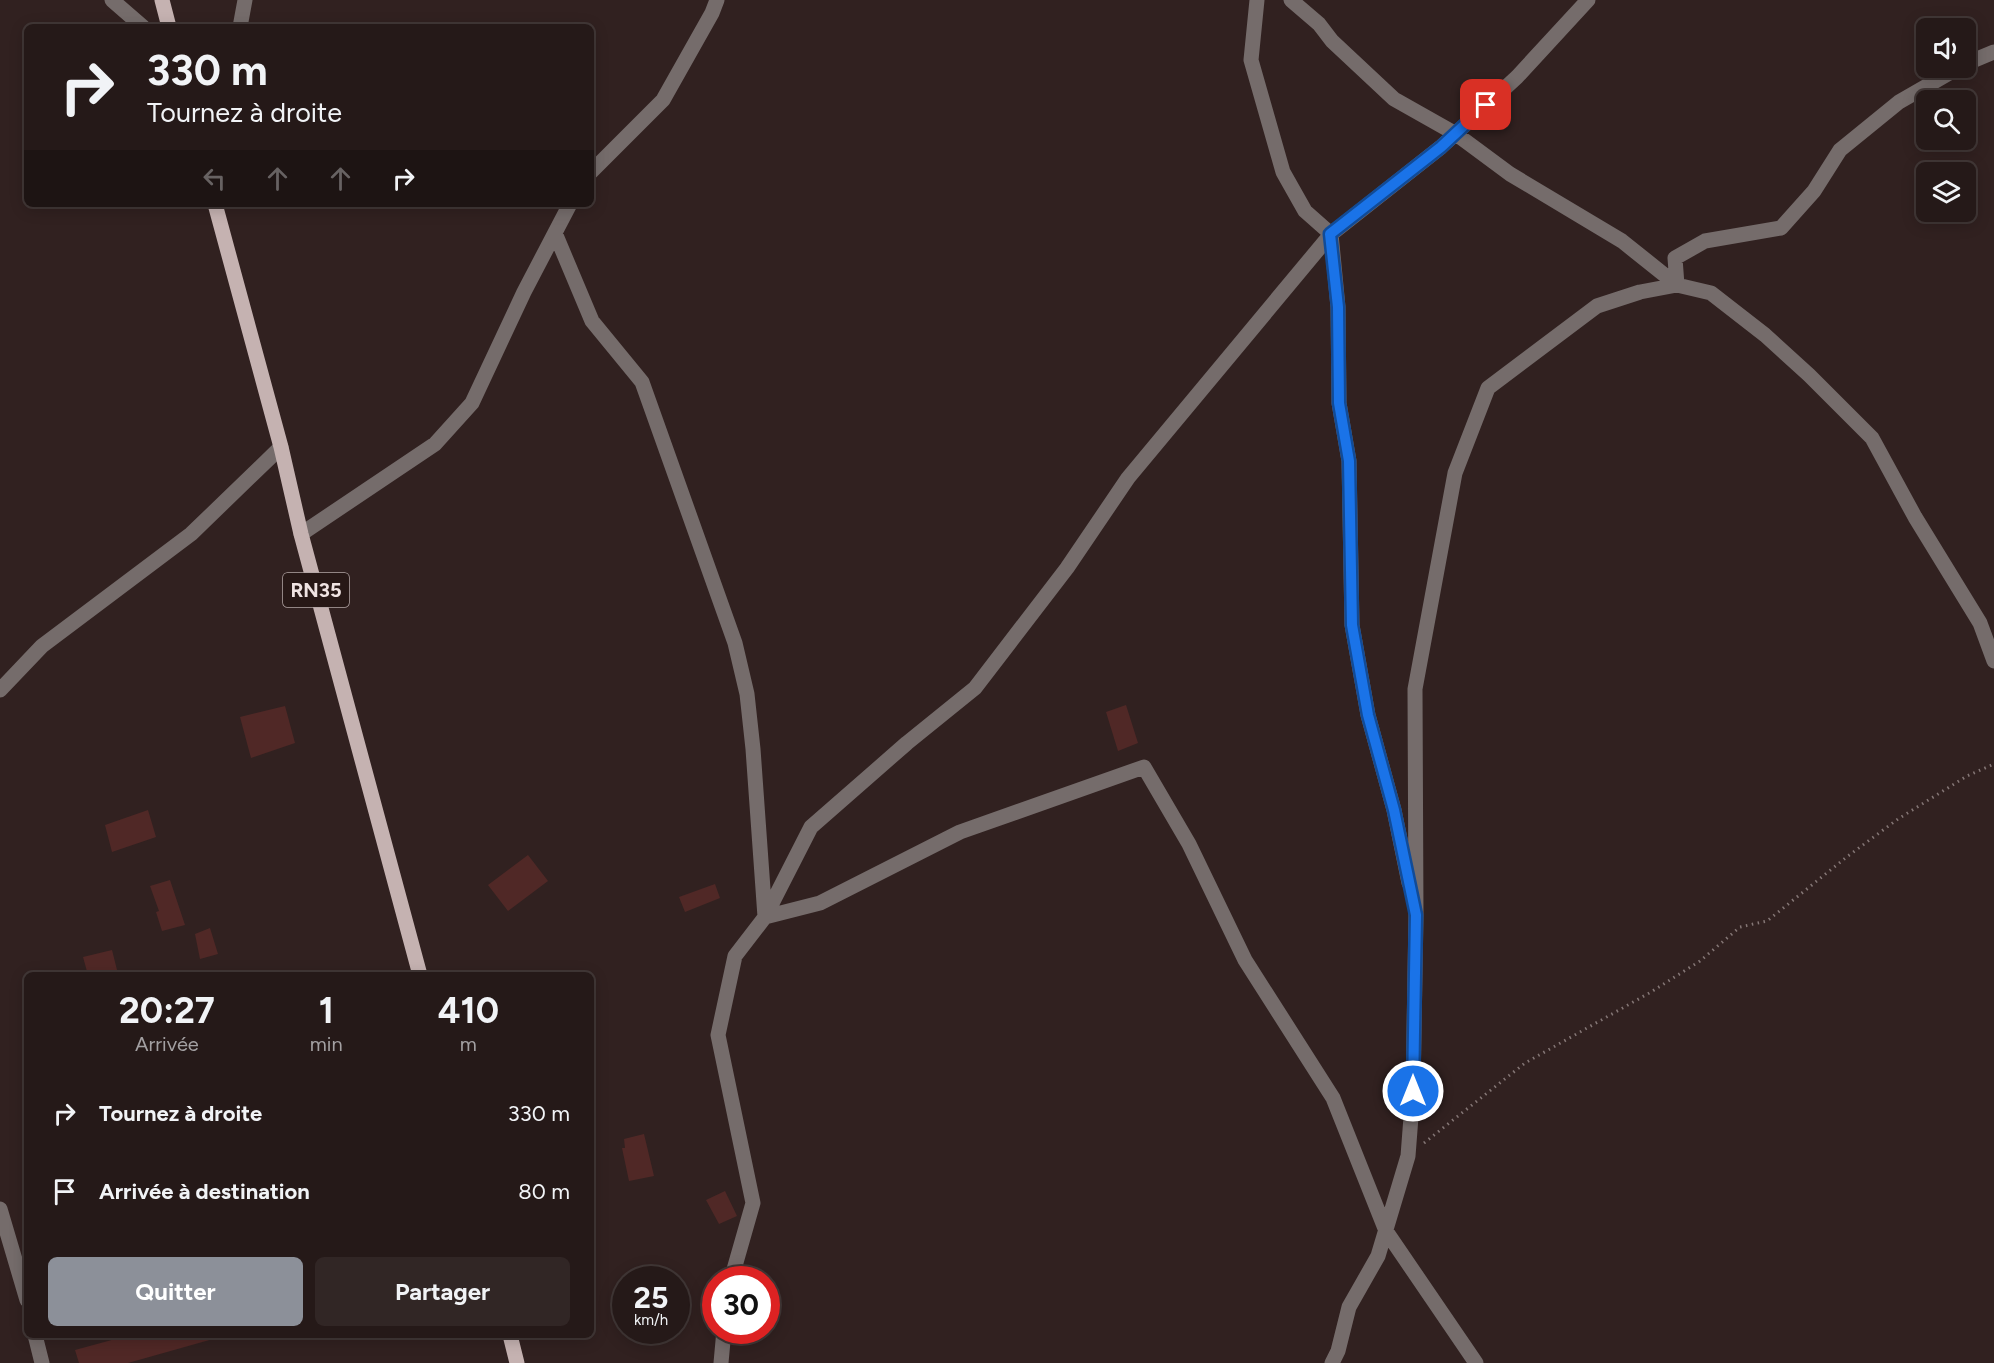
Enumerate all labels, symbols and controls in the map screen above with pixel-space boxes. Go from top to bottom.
map controls [1916,18,1976,222]
button: sound [1916,18,1976,78]
text: 330 m [147,45,268,96]
icon: right [48,48,126,126]
pin [1460,79,1511,130]
icon: arrive [1469,88,1502,121]
button: search [1916,90,1976,150]
text: Tournez à droite [147,96,342,129]
icon: left [198,162,231,195]
icon: ahead [261,162,294,195]
icon: ahead [324,162,357,195]
icon: right [387,162,420,195]
button: layers [1916,162,1976,222]
road number: RN35 [283,573,349,607]
text: 20:27 [119,989,215,1032]
text: 1 [319,989,334,1032]
text: 410 [438,989,499,1032]
text: Arrivée [135,1032,199,1056]
text: min [310,1032,343,1056]
text: m [460,1032,477,1056]
position arrow [1381,1059,1445,1123]
icon: right [48,1097,81,1130]
text: Tournez à droite [99,1100,262,1127]
text: 330 m [508,1100,570,1127]
icon: arrive [48,1175,81,1208]
text: Arrivée à destination [99,1178,310,1205]
text: 80 m [518,1178,570,1205]
button: Quitter [48,1257,303,1326]
button: Partager [315,1257,570,1326]
speed limit sign: 30 [702,1266,780,1344]
text: 25 [634,1279,668,1316]
text: km/h [634,1311,668,1329]

